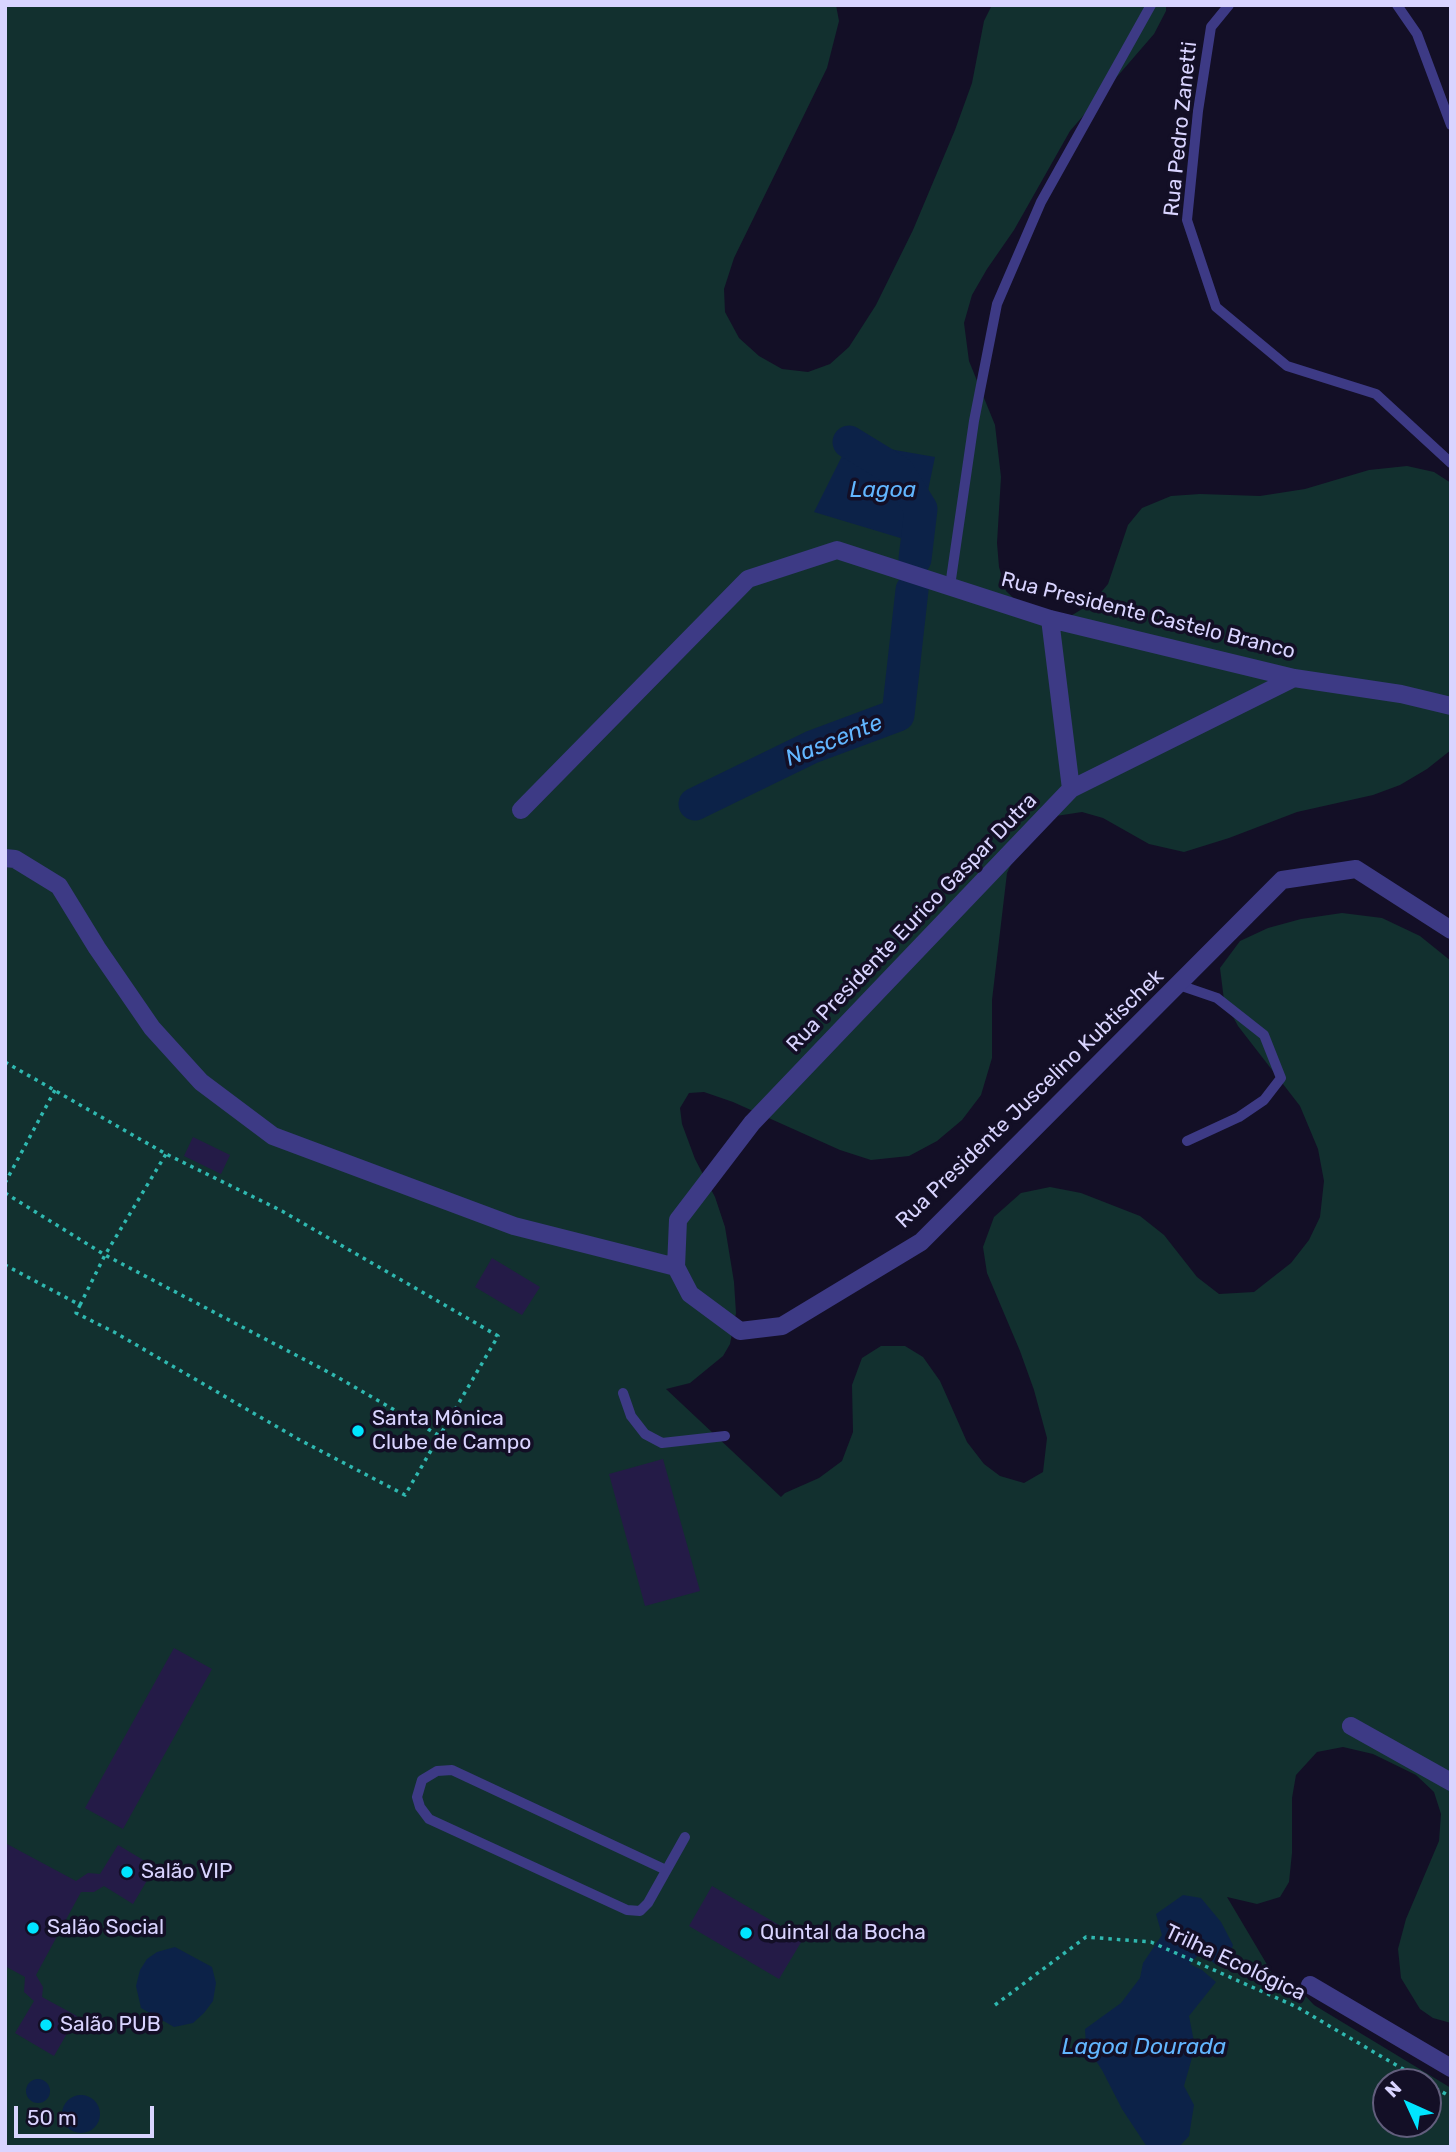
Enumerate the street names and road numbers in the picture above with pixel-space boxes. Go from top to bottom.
street label: Rua Pedro Zanetti [1159,40,1203,218]
street label: Rua Presidente Castelo Branco [998,567,1298,665]
street label: Rua Presidente Eurico Gaspar Dutra [782,789,1042,1057]
street label: Rua Presidente Juscelino Kubtischek [891,964,1169,1234]
street label: Trilha Ecológica [1161,1919,1309,2007]

